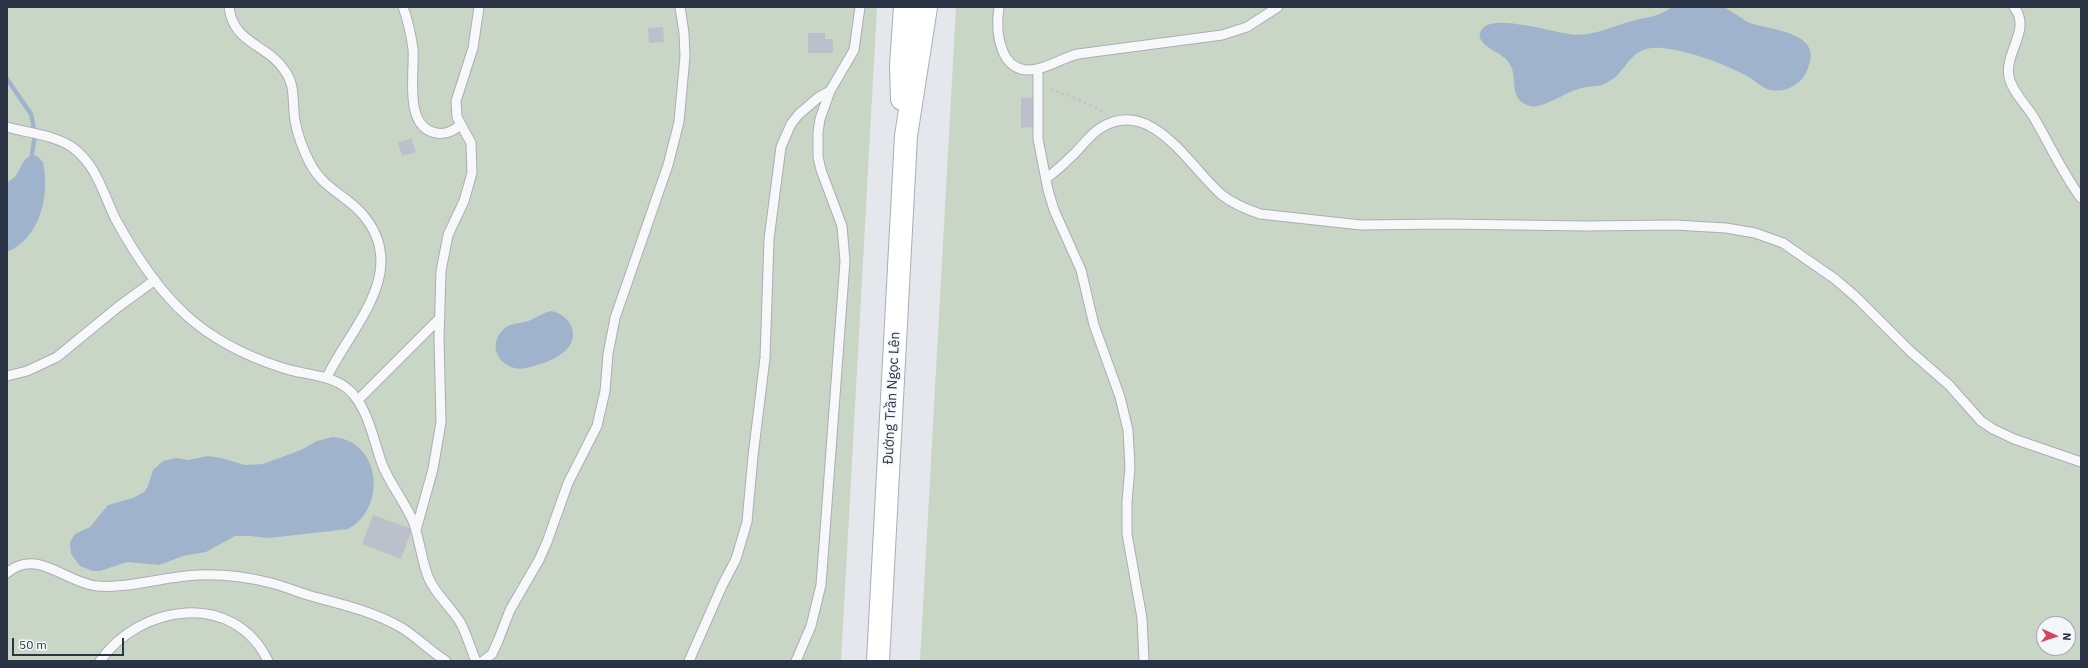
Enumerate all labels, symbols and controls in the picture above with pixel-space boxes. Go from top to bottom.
street label: Đường Trần Ngọc Lên [880,331,904,465]
north arrow [2036,616,2076,656]
scale bar [14,630,126,656]
text: N [2060,632,2074,641]
text: 50 m [19,637,47,652]

